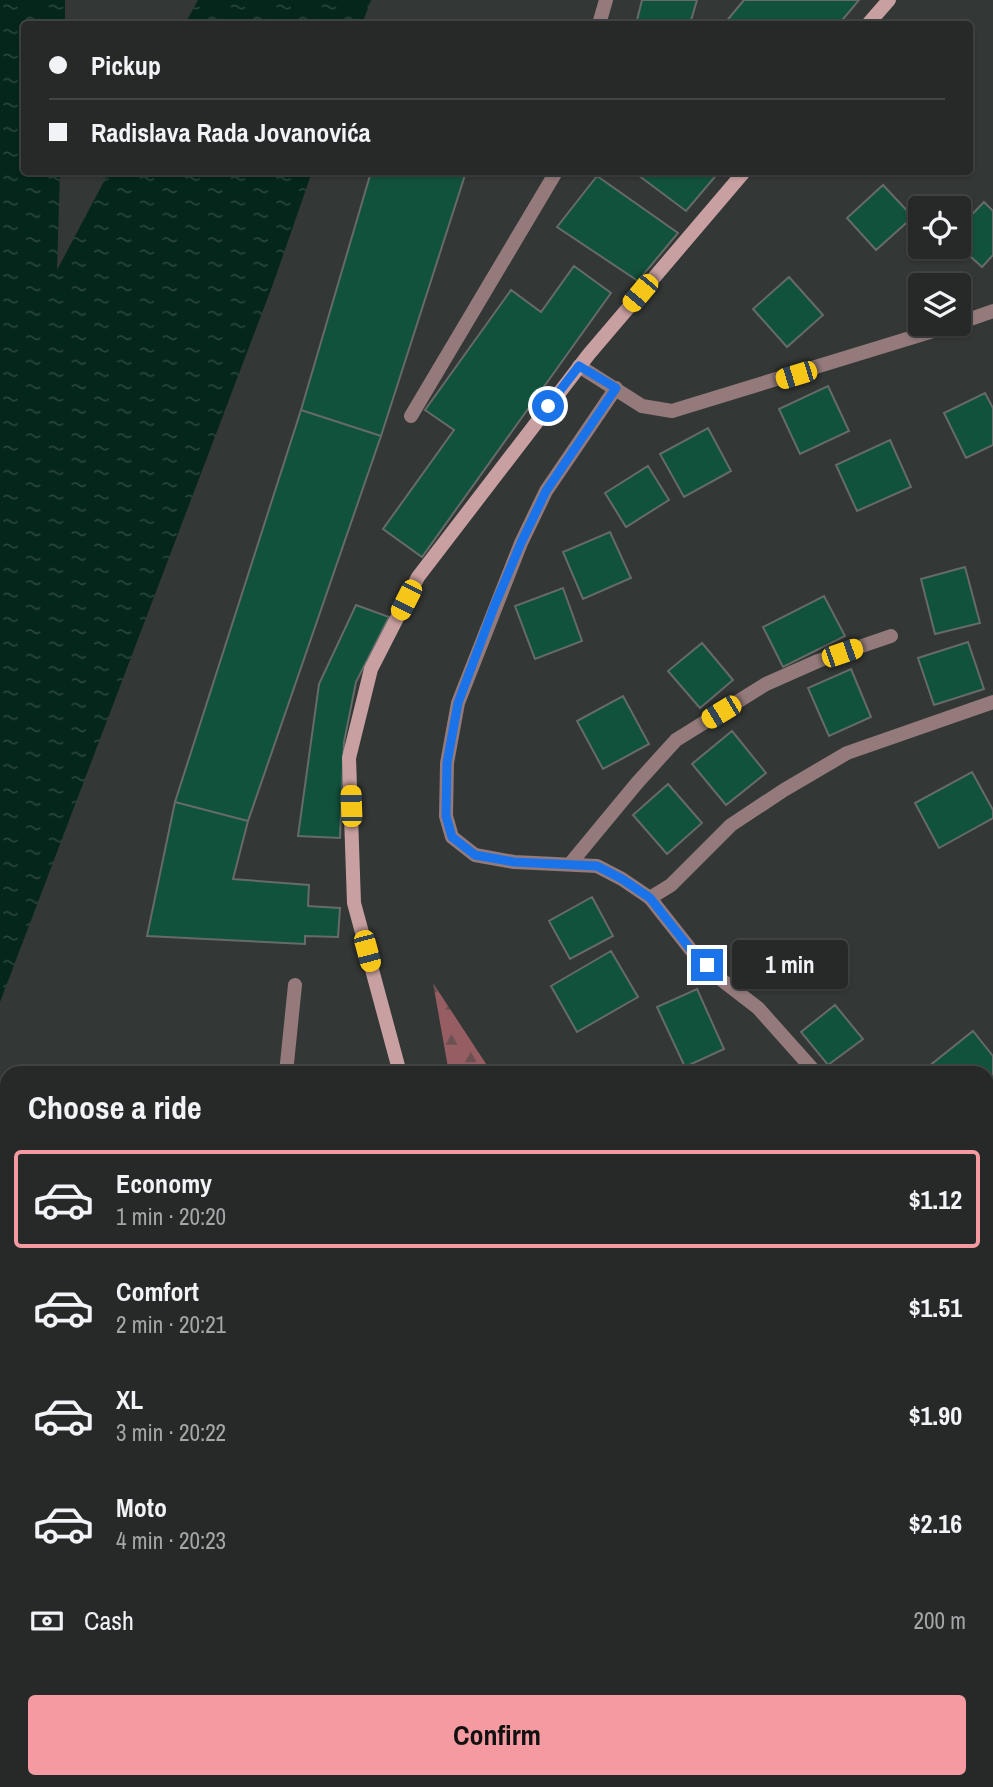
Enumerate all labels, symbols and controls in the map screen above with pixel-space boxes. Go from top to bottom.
text: Pickup [91,48,161,83]
text: Radislava Rada Jovanovića [91,115,371,150]
map controls [908,196,971,336]
button: locate [908,196,971,259]
car [619,270,662,316]
button: layers [908,273,971,336]
car [773,359,820,391]
route start [532,390,564,422]
car [388,577,425,623]
car [819,636,866,670]
car [698,692,745,732]
car [340,785,363,827]
car [352,928,383,974]
callout: 1 min [732,940,847,990]
route end [691,949,723,981]
text: 1 min [765,949,815,980]
text: Choose a ride [28,1086,202,1129]
text: Economy [116,1166,212,1201]
icon: car [32,1168,95,1231]
text: $1.12 [909,1182,962,1217]
text: 1 min · 20:20 [116,1201,226,1232]
text: Comfort [116,1274,199,1309]
icon: car [32,1276,95,1339]
text: $1.51 [909,1290,962,1325]
text: 2 min · 20:21 [116,1309,226,1340]
text: XL [116,1382,143,1417]
icon: car [32,1384,95,1447]
text: $1.90 [909,1398,962,1433]
text: 3 min · 20:22 [116,1417,226,1448]
text: Moto [116,1490,167,1525]
icon: car [32,1492,95,1555]
text: $2.16 [909,1506,962,1541]
text: 4 min · 20:23 [116,1525,226,1556]
icon: cash [28,1602,66,1640]
text: Cash [84,1603,134,1638]
text: 200 m [914,1605,966,1636]
button: Confirm [28,1695,966,1775]

